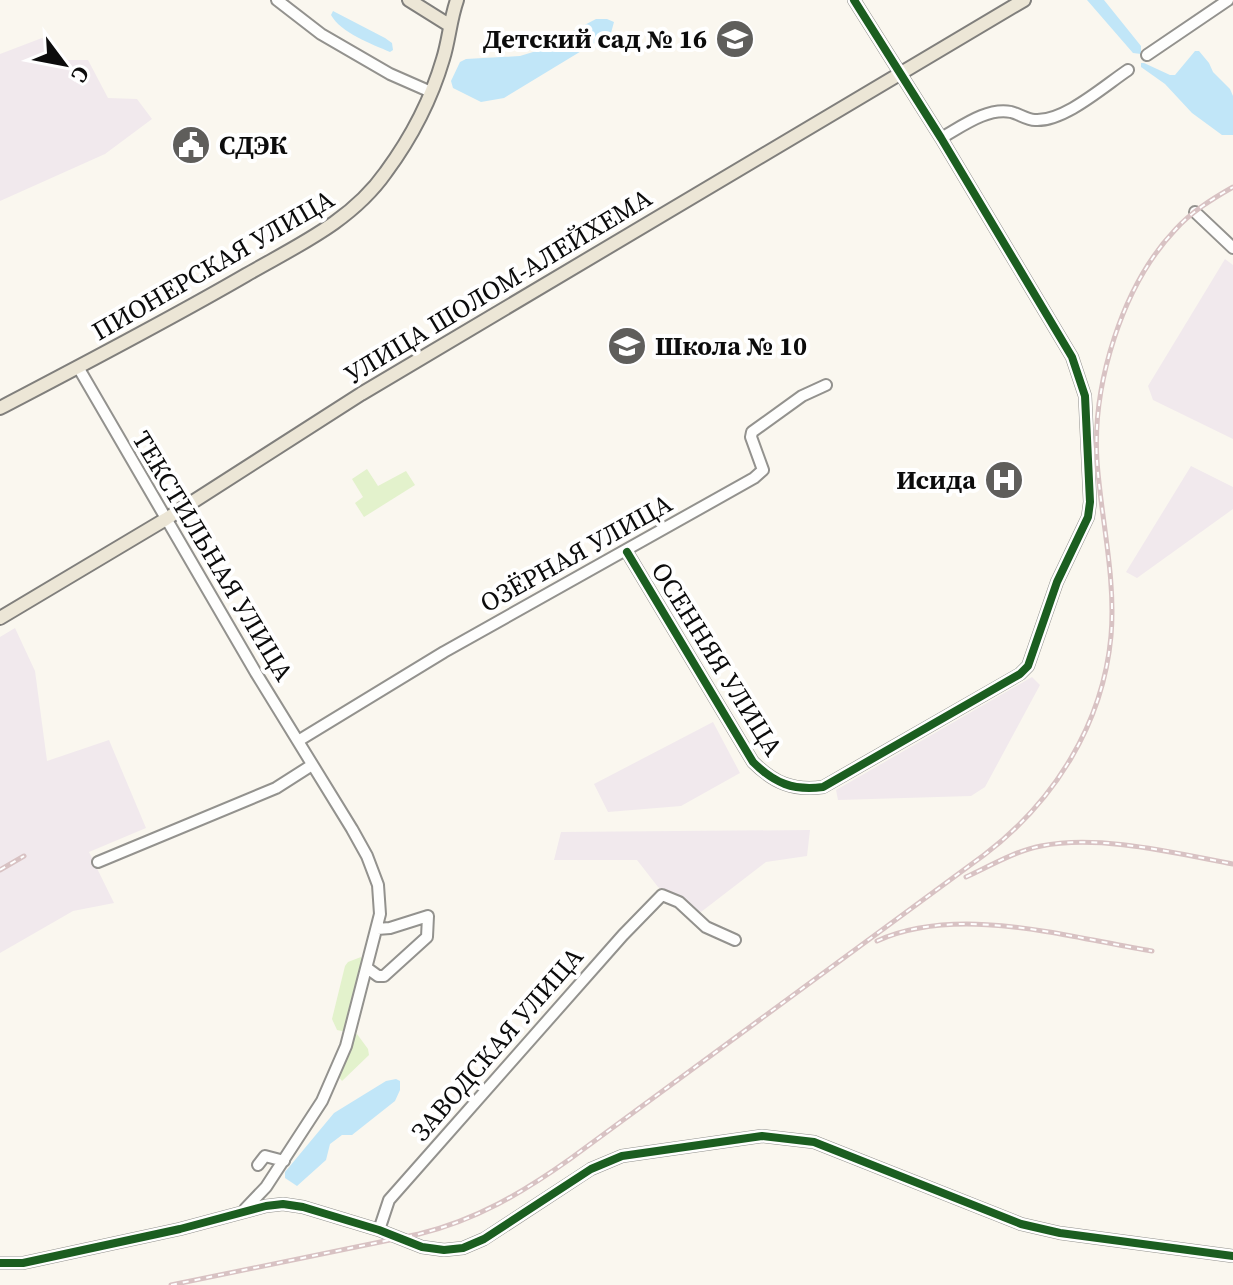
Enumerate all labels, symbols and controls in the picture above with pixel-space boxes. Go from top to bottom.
school or university icon: Детский сад № 16 [714,18,756,60]
place label: Детский сад № 16 [483,21,707,57]
north arrow [24,24,104,104]
text: С [64,61,97,89]
public building icon: СДЭК [170,124,212,166]
place label: СДЭК [219,127,288,163]
street label: УЛИЦА ШОЛОМ-АЛЕЙХЕМА [338,180,658,392]
street label: ПИОНЕРСКАЯ УЛИЦА [85,181,341,349]
school or university icon: Школа № 10 [606,325,648,367]
place label: Школа № 10 [655,328,807,364]
street label: ТЕКСТИЛЬНАЯ УЛИЦА [124,424,302,688]
hospital icon: Исида [983,459,1025,501]
place label: Исида [896,462,976,498]
street label: ОЗЁРНАЯ УЛИЦА [473,485,679,621]
street label: ОСЕННЯЯ УЛИЦА [643,555,791,763]
street label: ЗАВОДСКАЯ УЛИЦА [403,939,591,1149]

